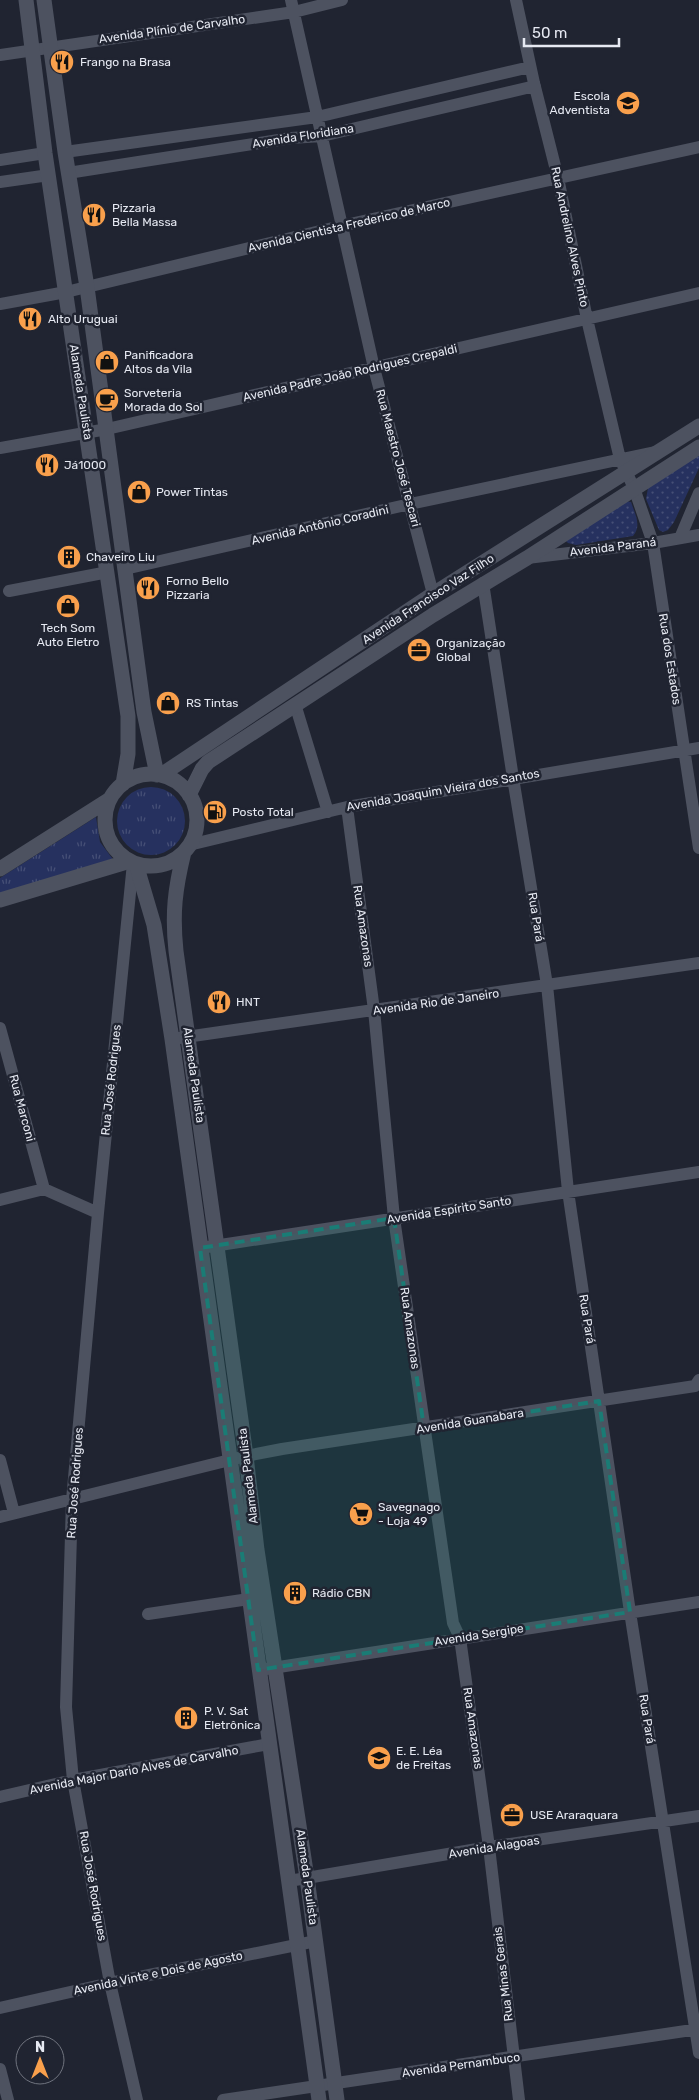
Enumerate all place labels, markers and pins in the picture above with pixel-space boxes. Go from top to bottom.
restaurant icon: Frango na Brasa [49,49,75,75]
place label: Frango na Brasa [80,55,171,69]
place label: Escola Adventista [550,89,610,117]
school or university icon: Escola Adventista [615,90,641,116]
place label: Pizzaria Bella Massa [112,201,177,229]
restaurant icon: Pizzaria Bella Massa [81,202,107,228]
restaurant icon: Alto Uruguai [17,306,43,332]
place label: Alto Uruguai [48,312,118,326]
place label: Panificadora Altos da Vila [124,348,193,376]
shop icon: Panificadora Altos da Vila [94,349,120,375]
place label: Sorveteria Morada do Sol [124,386,203,414]
cafe icon: Sorveteria Morada do Sol [94,387,120,413]
restaurant icon: Já1000 [34,452,60,478]
place label: Já1000 [64,458,106,472]
shop icon: Power Tintas [126,479,152,505]
place label: Power Tintas [156,485,228,499]
building icon: Chaveiro Liu [56,544,82,570]
place label: Chaveiro Liu [86,550,155,564]
place label: Forno Bello Pizzaria [166,574,229,602]
restaurant icon: Forno Bello Pizzaria [135,575,161,601]
shop icon: Tech Som Auto Eletro [55,593,81,619]
place label: Tech Som Auto Eletro [37,621,99,649]
place label: Organização Global [436,636,506,664]
office icon: Organização Global [406,637,432,663]
shop icon: RS Tintas [155,690,181,716]
place label: RS Tintas [186,696,238,710]
fuel station icon: Posto Total [202,799,228,825]
place label: Posto Total [232,805,294,819]
restaurant icon: HNT [206,989,232,1015]
place label: HNT [236,995,260,1009]
place label: Savegnago - Loja 49 [378,1500,440,1528]
supermarket icon: Savegnago - Loja 49 [348,1501,374,1527]
building icon: Rádio CBN [282,1580,308,1606]
place label: Rádio CBN [312,1586,371,1600]
place label: P. V. Sat Eletrônica [204,1704,260,1732]
building icon: P. V. Sat Eletrônica [173,1705,199,1731]
place label: E. E. Léa de Freitas [396,1744,451,1772]
school or university icon: E. E. Léa de Freitas [366,1745,392,1771]
office icon: USE Araraquara [499,1802,525,1828]
place label: USE Araraquara [530,1808,618,1822]

